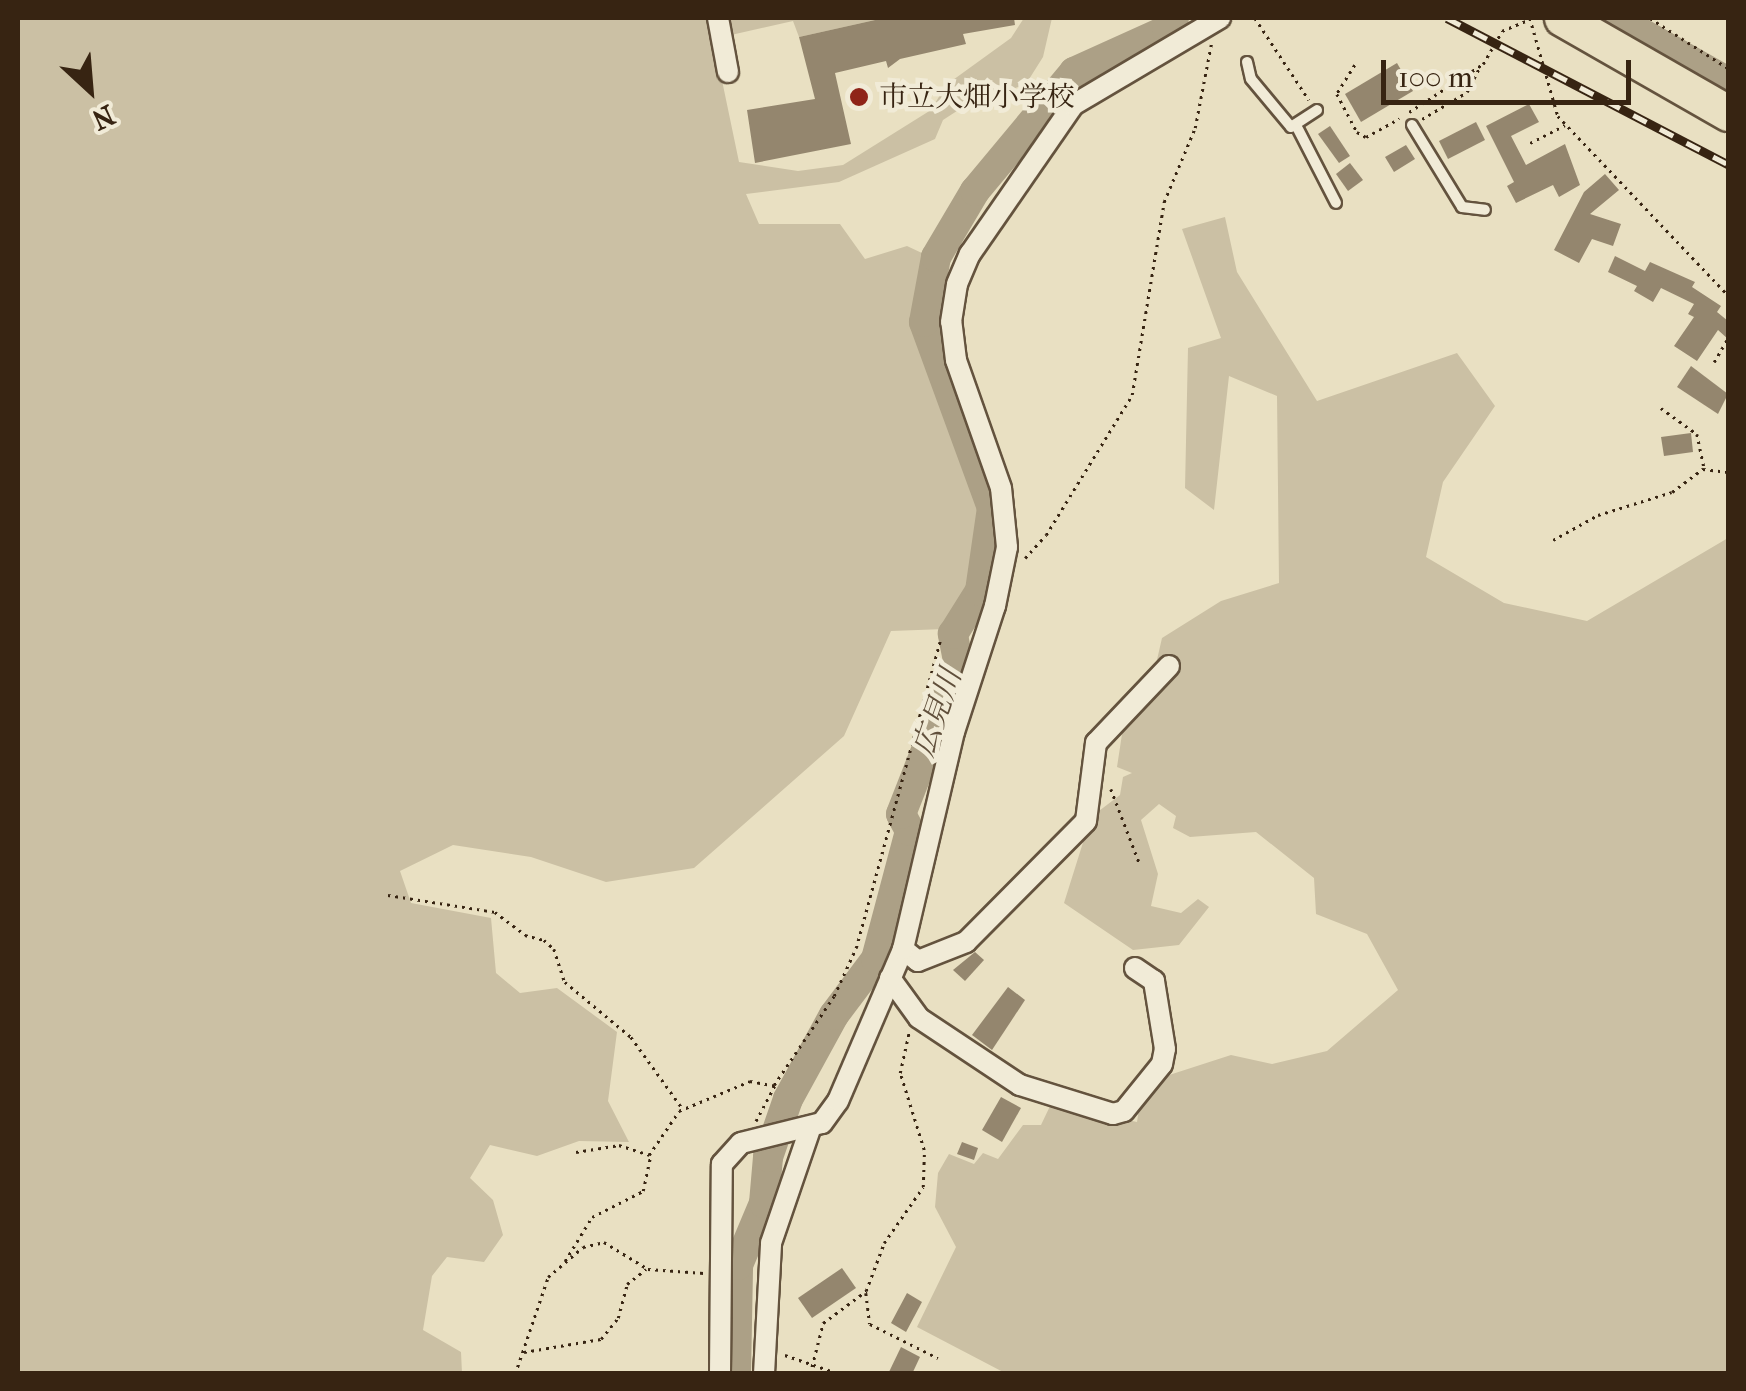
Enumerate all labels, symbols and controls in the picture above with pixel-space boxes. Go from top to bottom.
north arrow [40,40,140,140]
scale bar [1386,40,1636,102]
text: 100 m [1398,60,1473,95]
place label: 市立大畑小学校 [879,80,1075,114]
marker: 市立大畑小学校 [848,86,870,108]
text: N [87,98,120,137]
water label: 広見川 [906,665,970,761]

